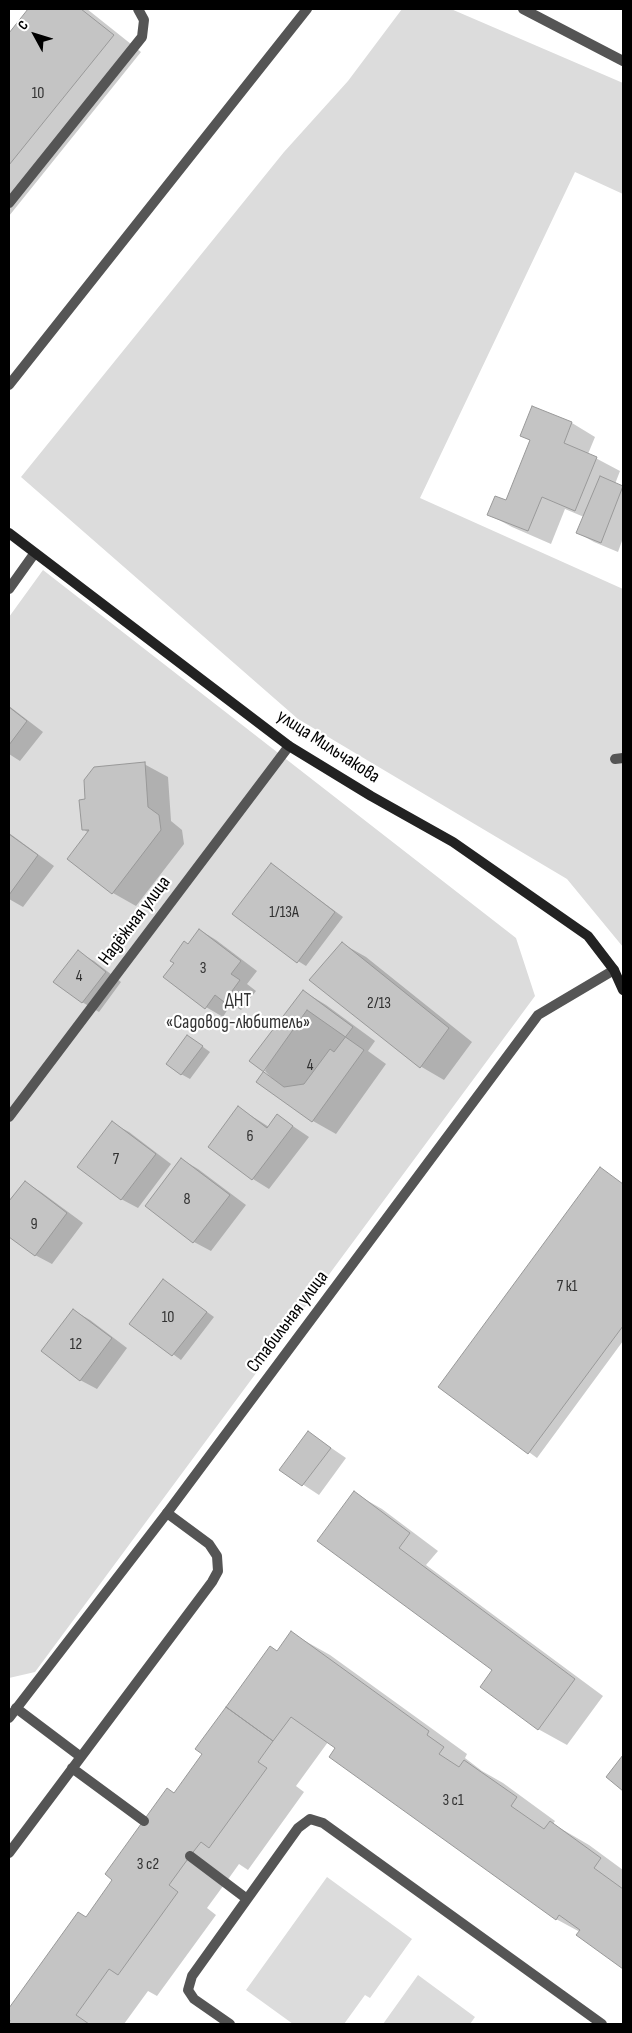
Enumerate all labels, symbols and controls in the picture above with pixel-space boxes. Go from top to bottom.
north arrow [10,10,60,60]
text: С [14,17,32,33]
house number: 10 [32,84,44,104]
street label: улица Мильчакова [272,705,384,789]
street label: Надёжная улица [94,872,176,970]
house number: 1/13А [269,903,299,923]
house number: 3 [200,959,206,979]
house number: 4 [76,967,82,987]
park label: ДНТ «Садовод-любитель» [166,990,310,1034]
house number: 2/13 [367,994,391,1014]
house number: 4 [307,1056,313,1076]
house number: 6 [246,1127,254,1147]
house number: 7 [113,1150,119,1170]
house number: 8 [183,1190,191,1210]
house number: 9 [30,1215,38,1235]
street label: Стабильная улица [242,1267,334,1377]
house number: 7 к1 [557,1277,577,1297]
house number: 10 [162,1308,174,1328]
house number: 12 [70,1335,82,1355]
house number: 3 с1 [442,1791,464,1811]
house number: 3 с2 [137,1855,159,1875]

